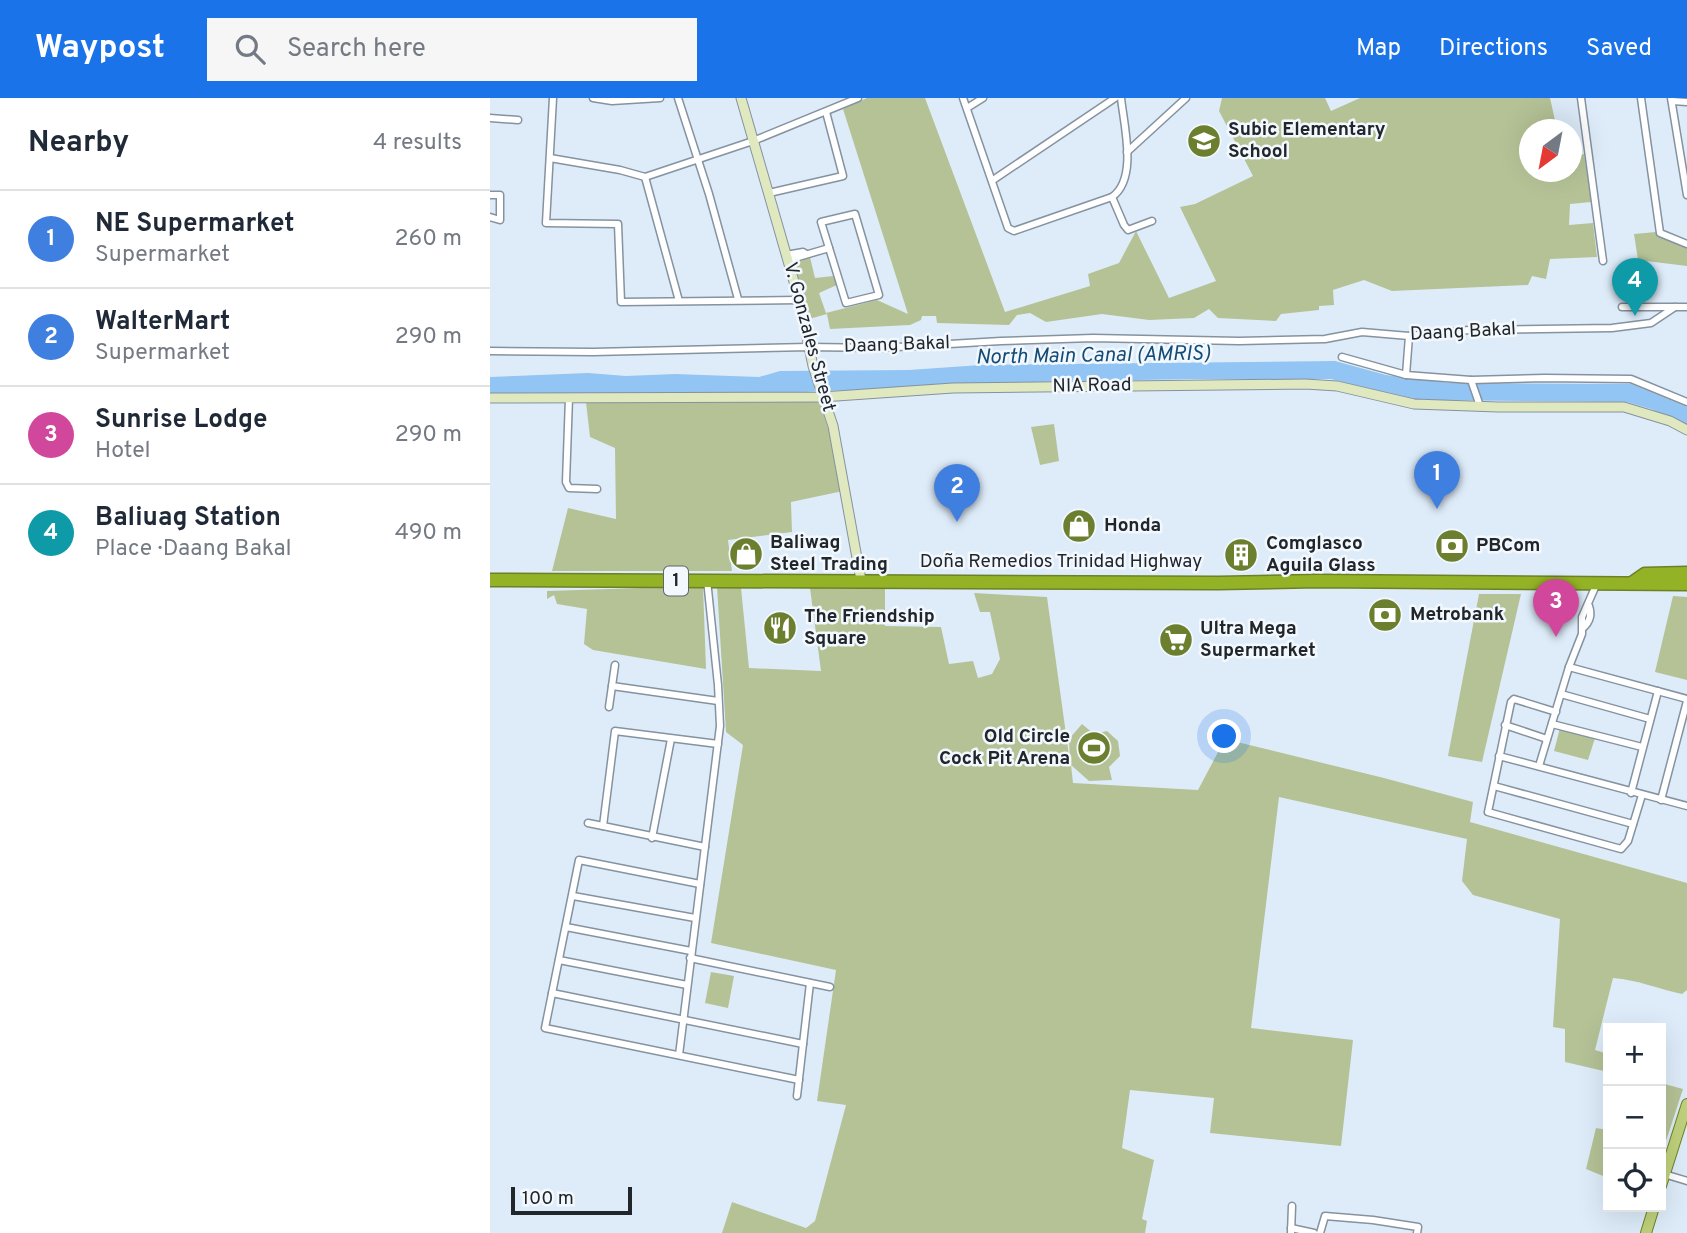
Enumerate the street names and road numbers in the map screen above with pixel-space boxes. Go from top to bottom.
street label: V. Gonzales Street [777,260,841,414]
street label: Daang Bakal [1409,317,1517,347]
street label: Daang Bakal [843,331,951,359]
street label: NIA Road [1052,373,1132,399]
street label: Doña Remedios Trinidad Highway [920,550,1202,574]
road number: 1 [664,566,688,596]

